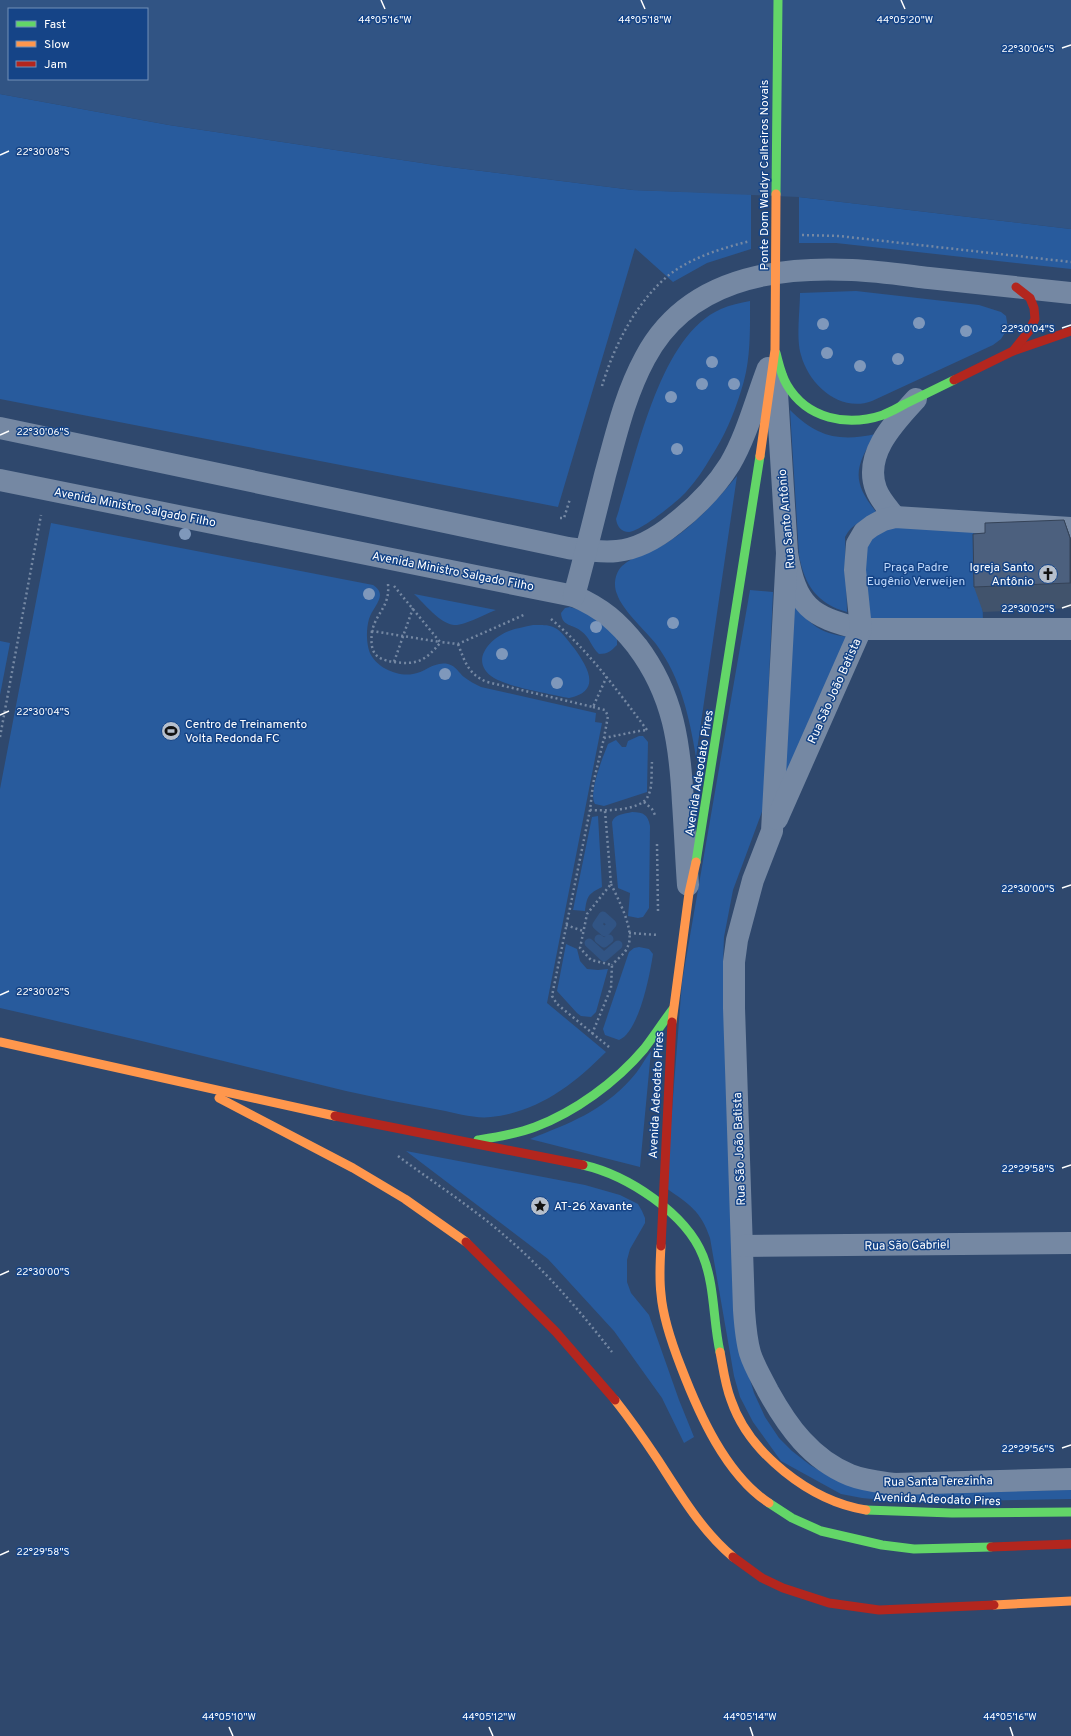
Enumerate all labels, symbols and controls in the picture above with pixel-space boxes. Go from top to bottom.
legend [8,8,148,80]
text: 44°05'16"W [358,14,412,27]
text: 44°05'18"W [618,14,672,27]
text: 44°05'20"W [877,14,933,27]
text: Fast [44,17,66,33]
text: Slow [44,37,70,53]
text: 22°30'06"S [1001,43,1055,56]
text: Jam [44,57,67,73]
street label: Ponte Dom Waldyr Calheiros Novais [757,80,773,270]
text: 22°30'08"S [16,146,70,159]
text: 22°30'04"S [1001,323,1055,336]
text: 22°30'06"S [16,426,70,439]
street label: Rua Santo Antônio [775,468,799,569]
street label: Avenida Ministro Salgado Filho [52,484,217,532]
street label: Avenida Ministro Salgado Filho [370,548,535,596]
park label: Praça Padre Eugênio Verweijen [867,560,965,590]
place label: Igreja Santo Antônio [969,560,1034,590]
church icon: Igreja Santo Antônio [1037,563,1059,585]
text: 22°30'02"S [1001,603,1055,616]
street label: Rua São João Batista [805,636,865,747]
text: 22°30'04"S [16,706,70,719]
street label: Avenida Adeodato Pires [682,709,718,837]
place label: Centro de Treinamento Volta Redonda FC [185,717,307,747]
sports icon: Centro de Treinamento Volta Redonda FC [160,720,182,742]
text: 22°30'00"S [1001,883,1055,896]
text: 22°30'02"S [16,986,70,999]
street label: Avenida Adeodato Pires [646,1031,668,1159]
street label: Rua São João Batista [730,1092,750,1206]
text: 22°29'58"S [1002,1163,1054,1176]
place icon: AT-26 Xavante [529,1195,551,1217]
place label: AT-26 Xavante [554,1199,633,1215]
street label: Rua São Gabriel [864,1237,950,1255]
text: 22°30'00"S [16,1266,70,1279]
text: 22°29'56"S [1002,1443,1054,1456]
street label: Rua Santa Terezinha [883,1473,993,1491]
street label: Avenida Adeodato Pires [873,1490,1001,1510]
text: 22°29'58"S [17,1546,69,1559]
text: 44°05'10"W [202,1711,256,1724]
text: 44°05'12"W [462,1711,516,1724]
text: 44°05'14"W [723,1711,777,1724]
text: 44°05'16"W [983,1711,1037,1724]

